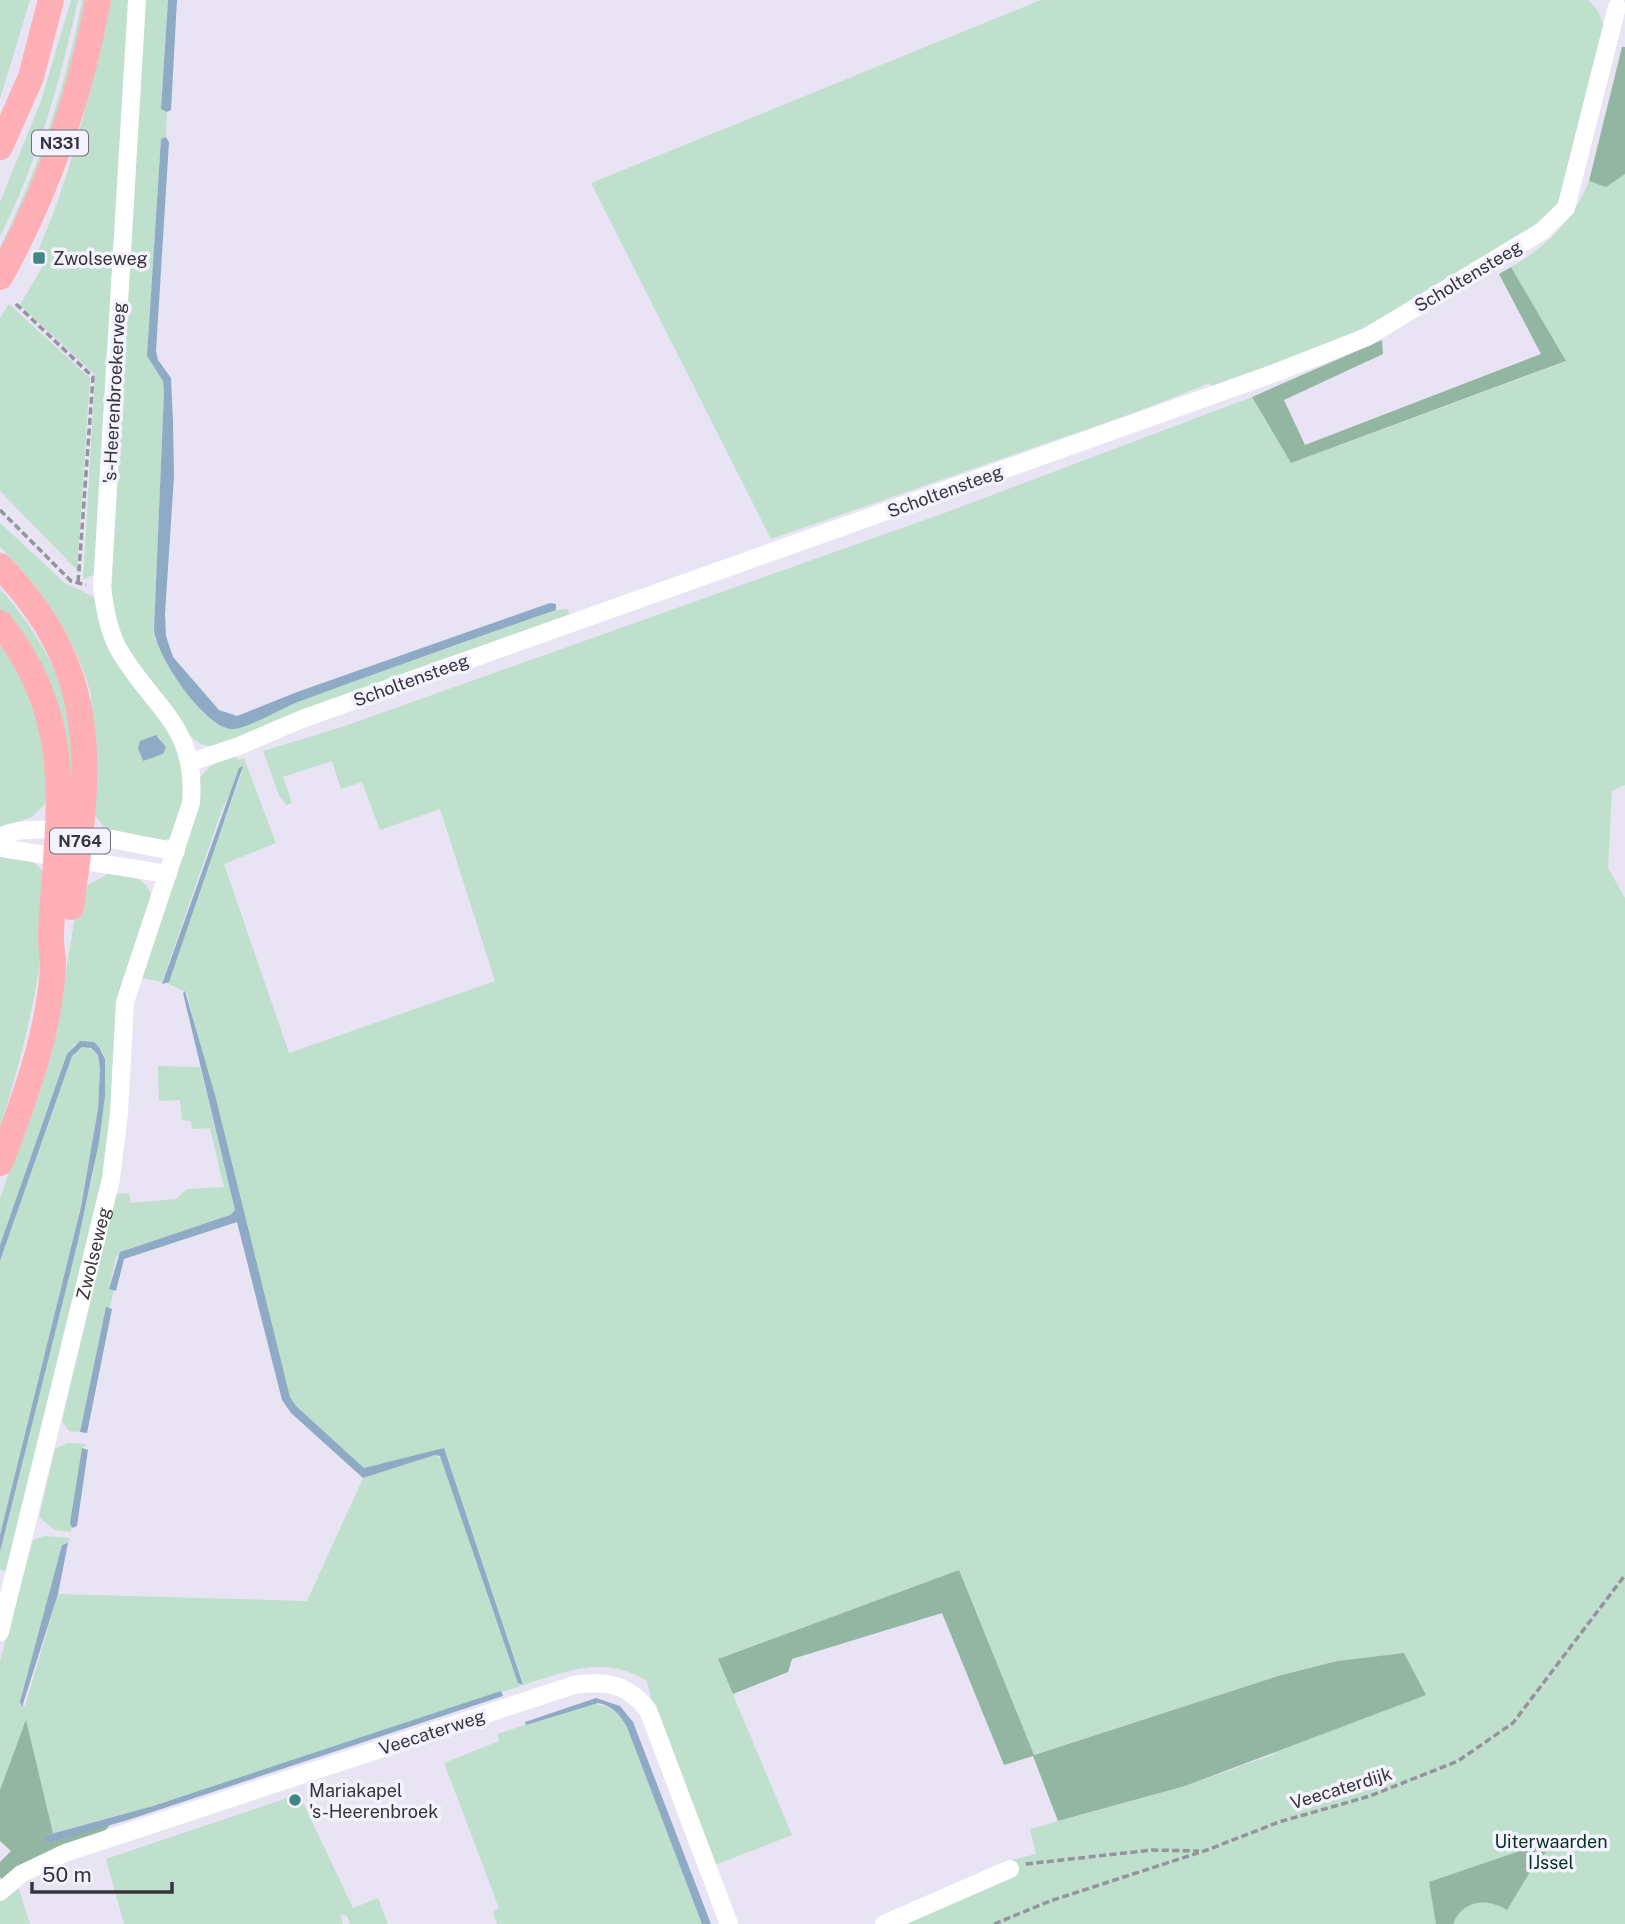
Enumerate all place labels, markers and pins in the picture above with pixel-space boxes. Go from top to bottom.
place label: Zwolseweg [53,248,148,269]
marker: Zwolseweg [31,250,47,266]
place label: Mariakapel 's-Heerenbroek [309,1780,438,1822]
marker: Mariakapel 's-Heerenbroek [287,1792,303,1808]

